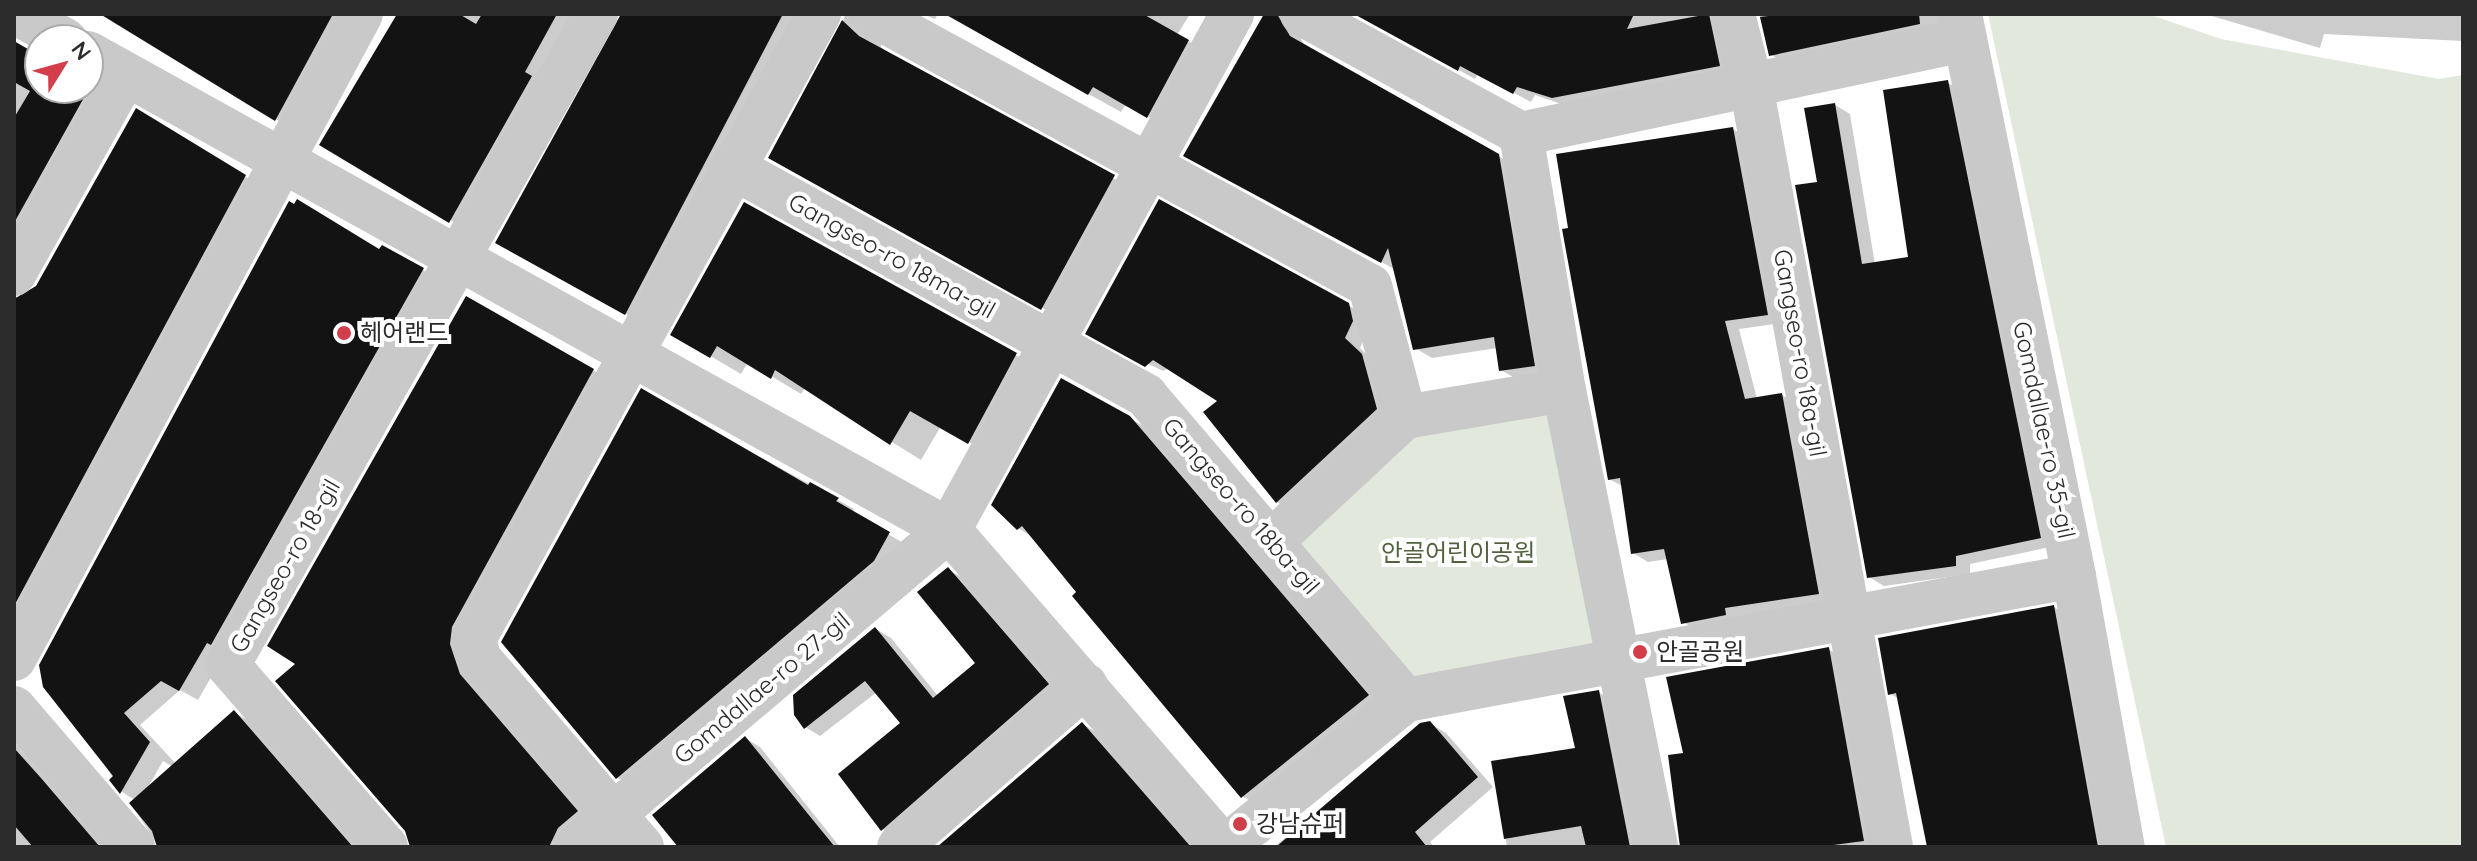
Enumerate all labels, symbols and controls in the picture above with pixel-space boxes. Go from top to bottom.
north arrow [24,24,104,104]
text: N [66,36,98,66]
street label: Gangseo-ro 18ma-gil [784,187,1000,325]
street label: Gangseo-ro 18a-gil [1768,247,1832,459]
place label: 헤어랜드 [360,319,448,347]
street label: Gomdallae-ro 35-gil [2007,319,2081,541]
marker: 헤어랜드 [335,324,353,342]
street label: Gangseo-ro 18ba-gil [1156,412,1326,600]
street label: Gangseo-ro 18-gil [224,474,346,658]
park label: 안골어린이공원 [1381,539,1535,567]
street label: Gomdallae-ro 27-gil [668,606,856,770]
place label: 안골공원 [1656,638,1744,666]
marker: 안골공원 [1631,643,1649,661]
place label: 강남슈퍼 [1256,810,1344,838]
marker: 강남슈퍼 [1231,815,1249,833]

